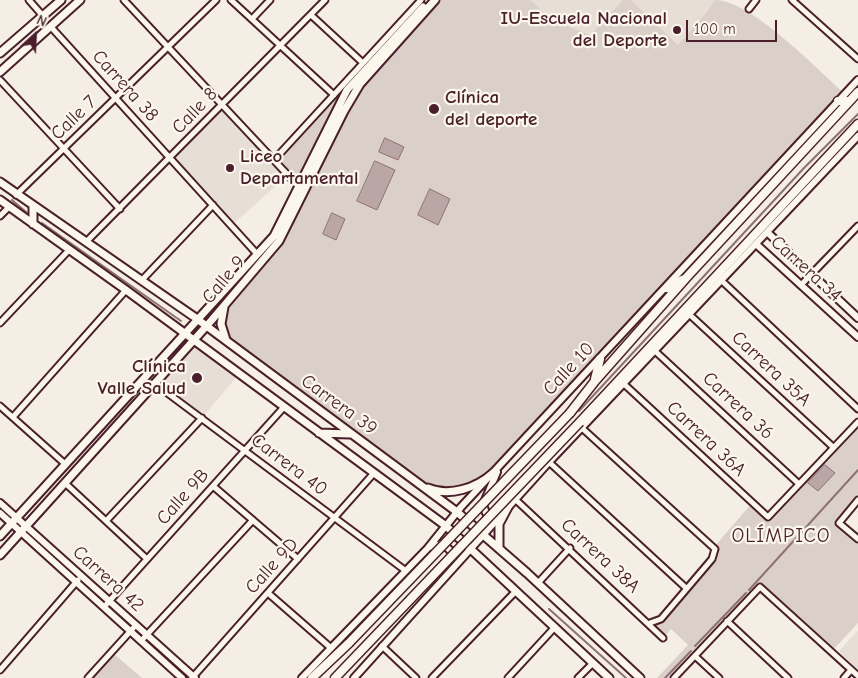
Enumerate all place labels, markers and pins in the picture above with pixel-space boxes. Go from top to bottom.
place label: IU-Escuela Nacional del Deporte [501,8,667,52]
marker: IU-Escuela Nacional del Deporte [671,24,683,36]
place label: Clínica del deporte [445,87,537,131]
marker: Clínica del deporte [427,102,441,116]
place label: Liceo Departamental [240,146,358,190]
marker: Liceo Departamental [224,162,236,174]
place label: Clínica Valle Salud [98,356,186,400]
marker: Clínica Valle Salud [190,371,204,385]

